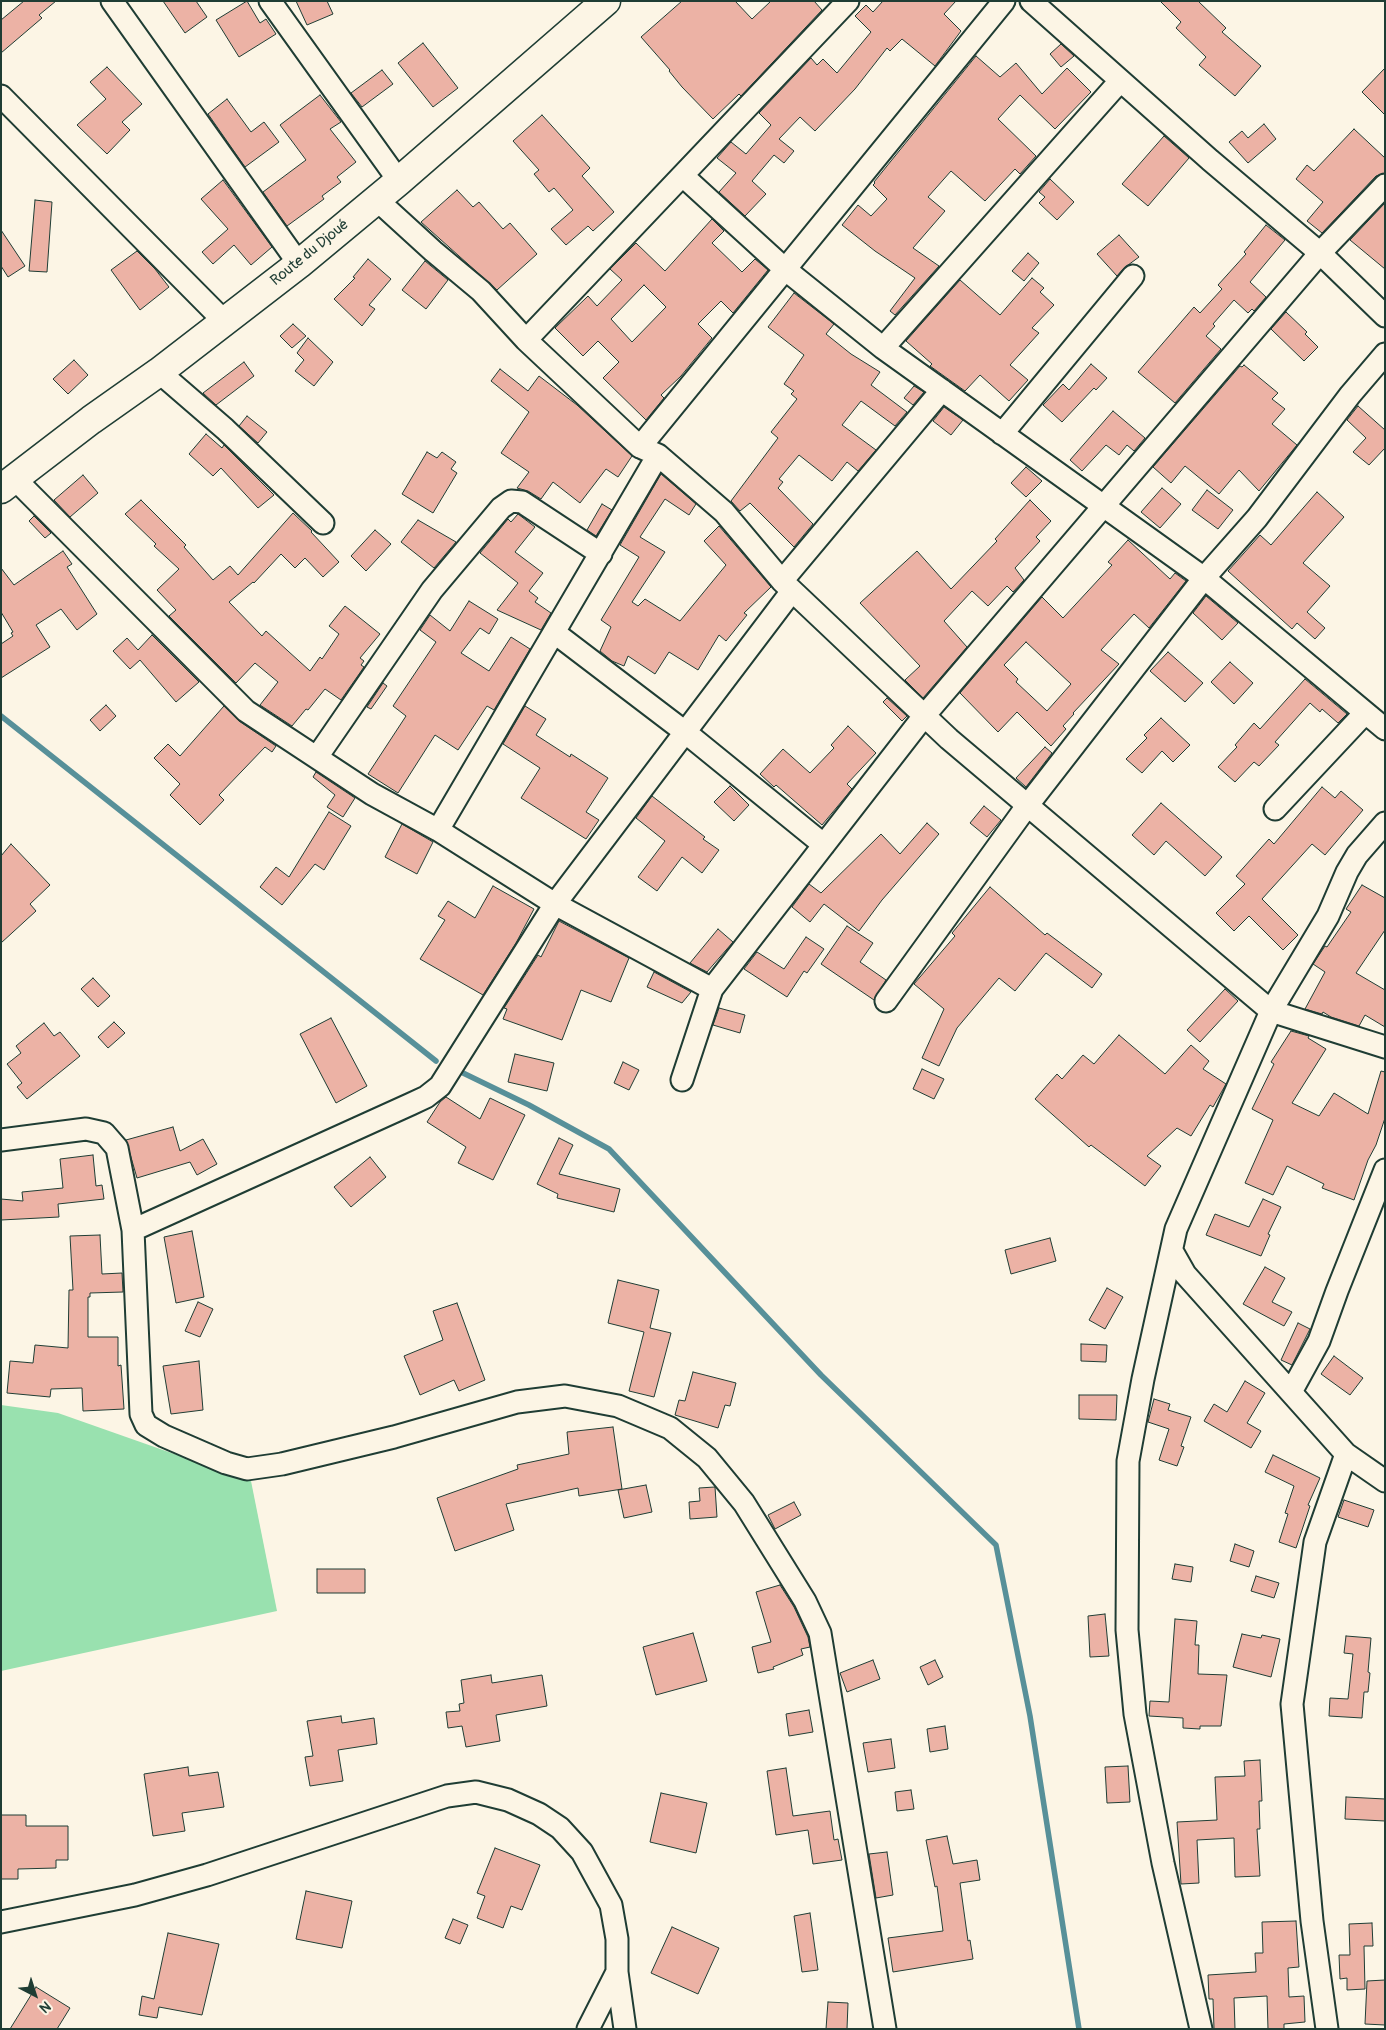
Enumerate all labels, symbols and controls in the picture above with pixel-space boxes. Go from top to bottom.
street label: Route du Djoué [267,216,353,290]
north arrow [10,1970,60,2020]
text: N [36,1997,54,2016]

